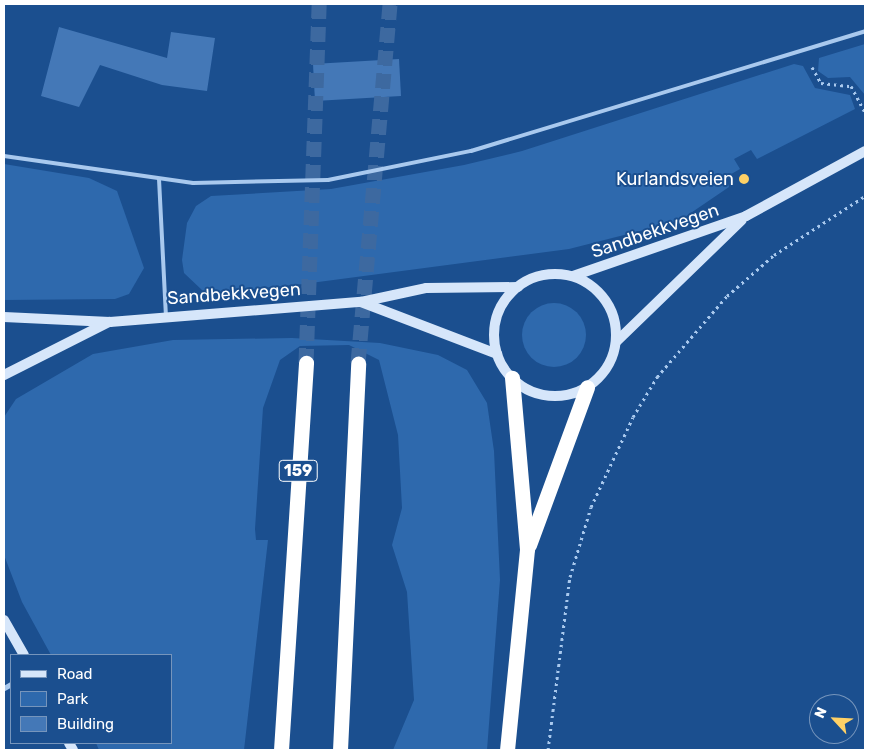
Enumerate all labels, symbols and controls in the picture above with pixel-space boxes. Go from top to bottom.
place label: Kurlandsveien [616,168,734,190]
marker: Kurlandsveien [738,173,750,185]
street label: Sandbekkvegen [588,199,722,263]
street label: Sandbekkvegen [167,279,301,309]
road number: 159 [278,458,318,484]
legend [10,654,172,744]
text: Road [57,665,93,683]
text: Park [57,690,88,708]
north arrow [809,694,859,744]
text: N [811,705,831,721]
text: Building [57,715,114,733]

